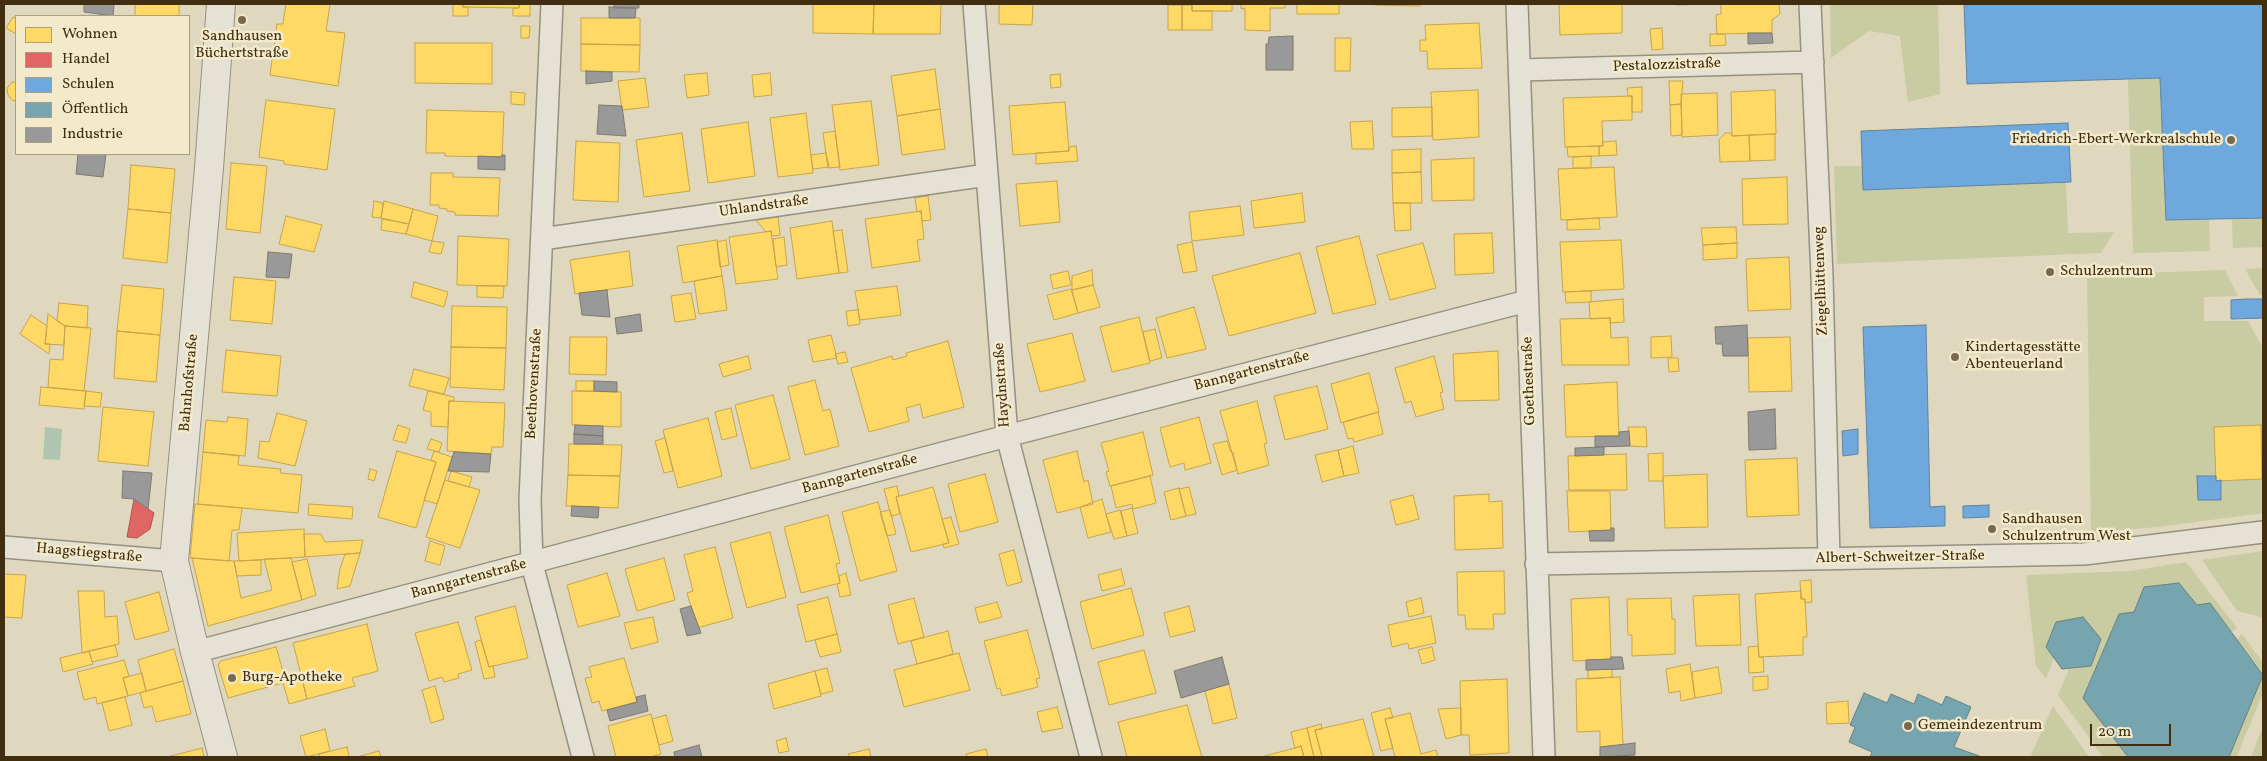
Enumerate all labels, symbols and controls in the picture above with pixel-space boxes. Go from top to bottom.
marker: Sandhausen Büchertstraße [236,14,248,26]
legend [15,15,190,155]
text: Wohnen [62,24,118,45]
place label: Sandhausen Büchertstraße [195,28,289,63]
text: Handel [62,49,110,70]
street label: Pestalozzistraße [1613,55,1721,77]
text: Schulen [62,74,115,95]
text: Öffentlich [62,99,129,120]
text: Industrie [62,124,123,145]
place label: Friedrich-Ebert-Werkrealschule [2011,131,2221,149]
marker: Friedrich-Ebert-Werkrealschule [2225,134,2237,146]
street label: Uhlandstraße [718,192,810,222]
street label: Ziegelhüttenweg [1811,226,1833,336]
place label: Schulzentrum [2060,263,2153,281]
marker: Schulzentrum [2044,266,2056,278]
street label: Beethovenstraße [523,328,547,440]
street label: Bahnhofstraße [177,333,203,433]
street label: Goethestraße [1519,336,1541,426]
place label: Kindertagesstätte Abenteuerland [1965,339,2081,374]
street label: Haydnstraße [991,342,1015,428]
street label: Banngartenstraße [1192,348,1312,396]
marker: Kindertagesstätte Abenteuerland [1949,351,1961,363]
street label: Banngartenstraße [800,451,920,499]
place label: Sandhausen Schulzentrum West [2002,511,2131,546]
marker: Sandhausen Schulzentrum West [1986,523,1998,535]
street label: Haagstiegstraße [35,540,143,568]
street label: Albert-Schweitzer-Straße [1815,548,1985,568]
street label: Banngartenstraße [409,556,529,604]
place label: Burg-Apotheke [242,669,342,687]
marker: Burg-Apotheke [226,672,238,684]
scale bar [2092,714,2173,746]
place label: Gemeindezentrum [1918,717,2042,735]
marker: Gemeindezentrum [1902,720,1914,732]
text: 20 m [2098,722,2131,743]

